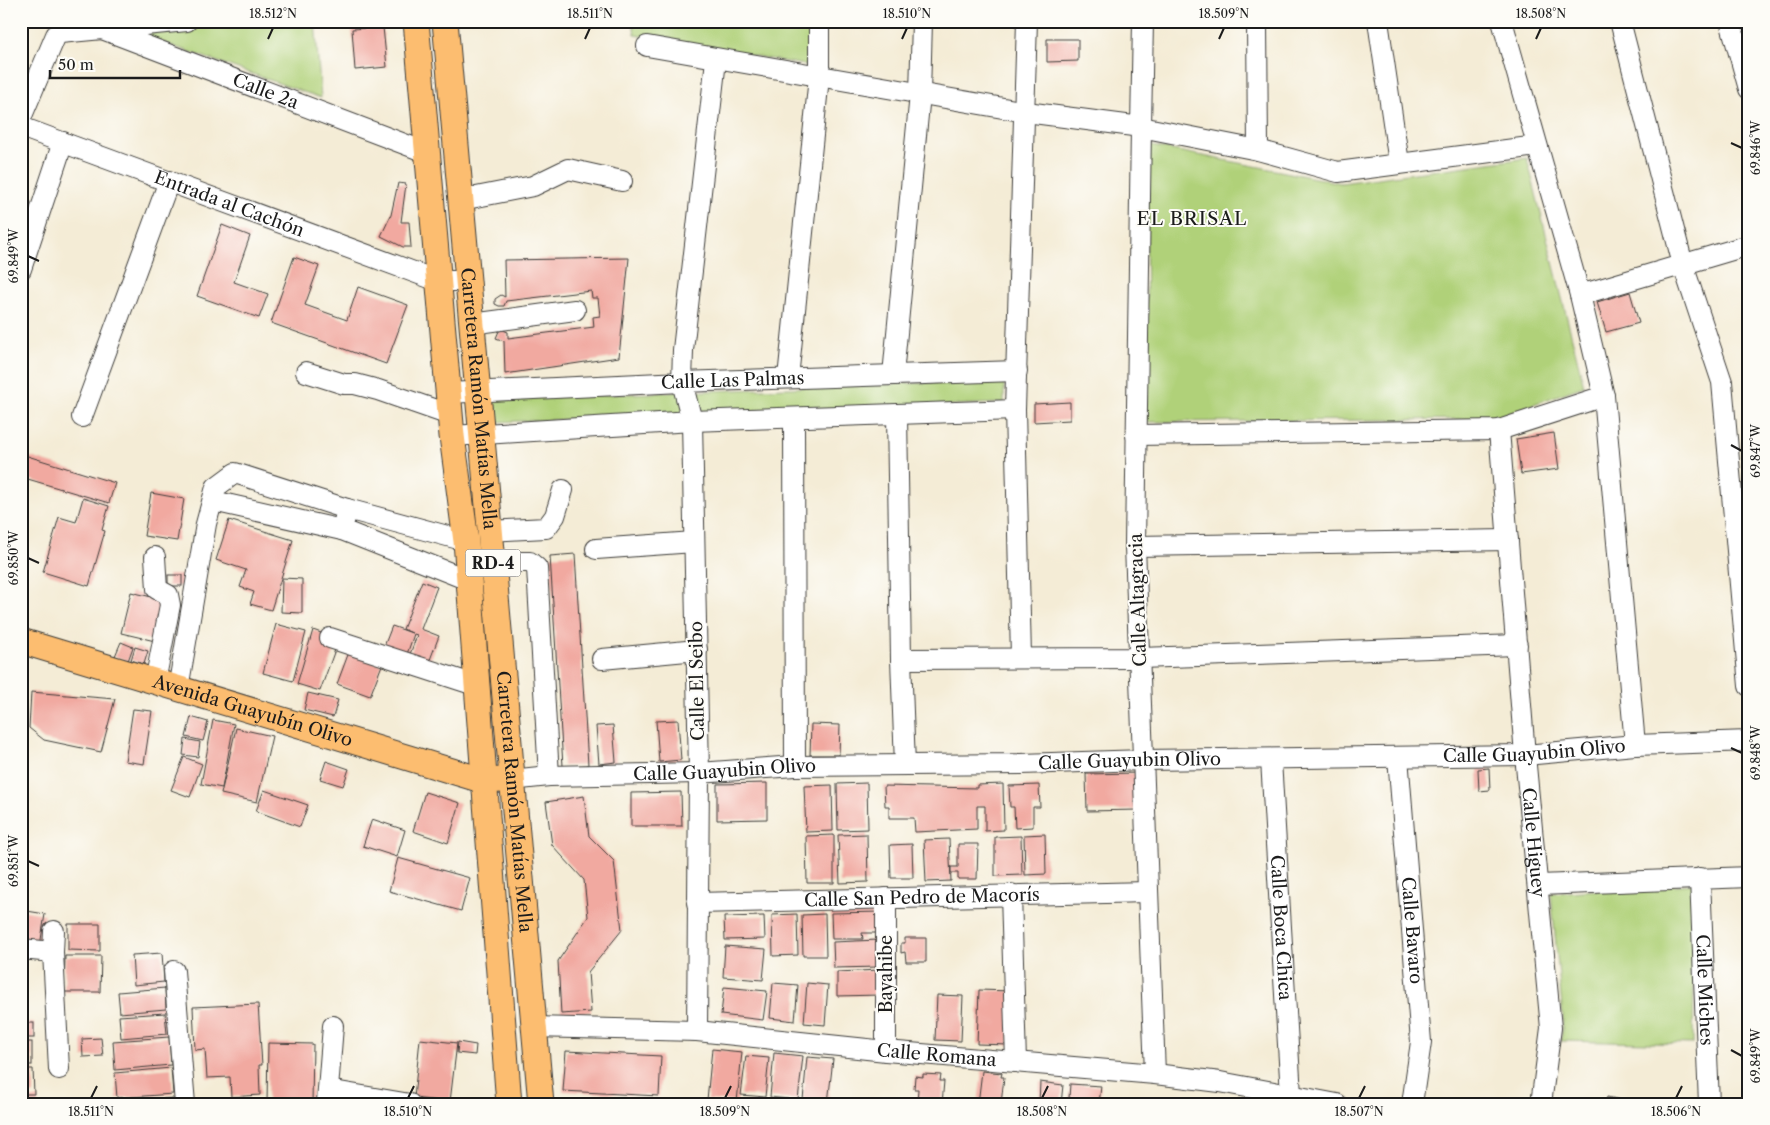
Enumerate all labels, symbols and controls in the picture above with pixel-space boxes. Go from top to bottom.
text: 18.512°N [249,6,297,21]
text: 18.511°N [567,6,613,21]
text: 18.510°N [883,6,931,21]
text: 18.509°N [1199,6,1249,21]
text: 18.508°N [1516,6,1566,21]
scale bar [50,48,180,80]
text: 50 m [58,55,94,74]
street label: Calle 2a [229,69,302,114]
text: 69.846°W [1748,120,1763,175]
street label: Entrada al Cachón [151,166,307,242]
district label: EL BRISAL [1137,207,1247,230]
text: 69.849°W [6,228,21,283]
street label: Carretera Ramón Matías Mella [456,267,501,531]
street label: Calle Las Palmas [660,367,805,394]
text: 69.847°W [1748,423,1763,478]
text: 69.850°W [6,530,21,586]
street label: Calle Altagracia [1125,532,1151,667]
road number: RD-4 [466,550,520,576]
street label: Calle El Seibo [685,621,709,741]
street label: Avenida Guayubín Olivo [149,670,355,751]
street label: Carretera Ramón Matías Mella [492,670,537,934]
text: 69.848°W [1748,725,1763,780]
street label: Calle Guayubin Olivo [1443,735,1626,767]
street label: Calle Guayubin Olivo [1038,748,1221,774]
street label: Calle Guayubin Olivo [633,755,816,785]
street label: Calle Higuey [1517,787,1550,899]
text: 69.851°W [6,834,21,887]
street label: Calle Boca Chica [1266,854,1296,1002]
street label: Calle Bavaro [1397,876,1427,985]
street label: Calle San Pedro de Macorís [804,884,1040,911]
street label: Calle Miches [1691,934,1718,1046]
street label: Bayahibe [875,935,897,1013]
text: 69.849°W [1748,1028,1763,1083]
street label: Calle Romana [876,1039,998,1071]
text: 18.511°N [68,1104,114,1119]
text: 18.510°N [384,1104,432,1119]
text: 18.509°N [700,1104,750,1119]
text: 18.508°N [1017,1104,1067,1119]
text: 18.507°N [1334,1104,1384,1119]
text: 18.506°N [1651,1104,1701,1119]

